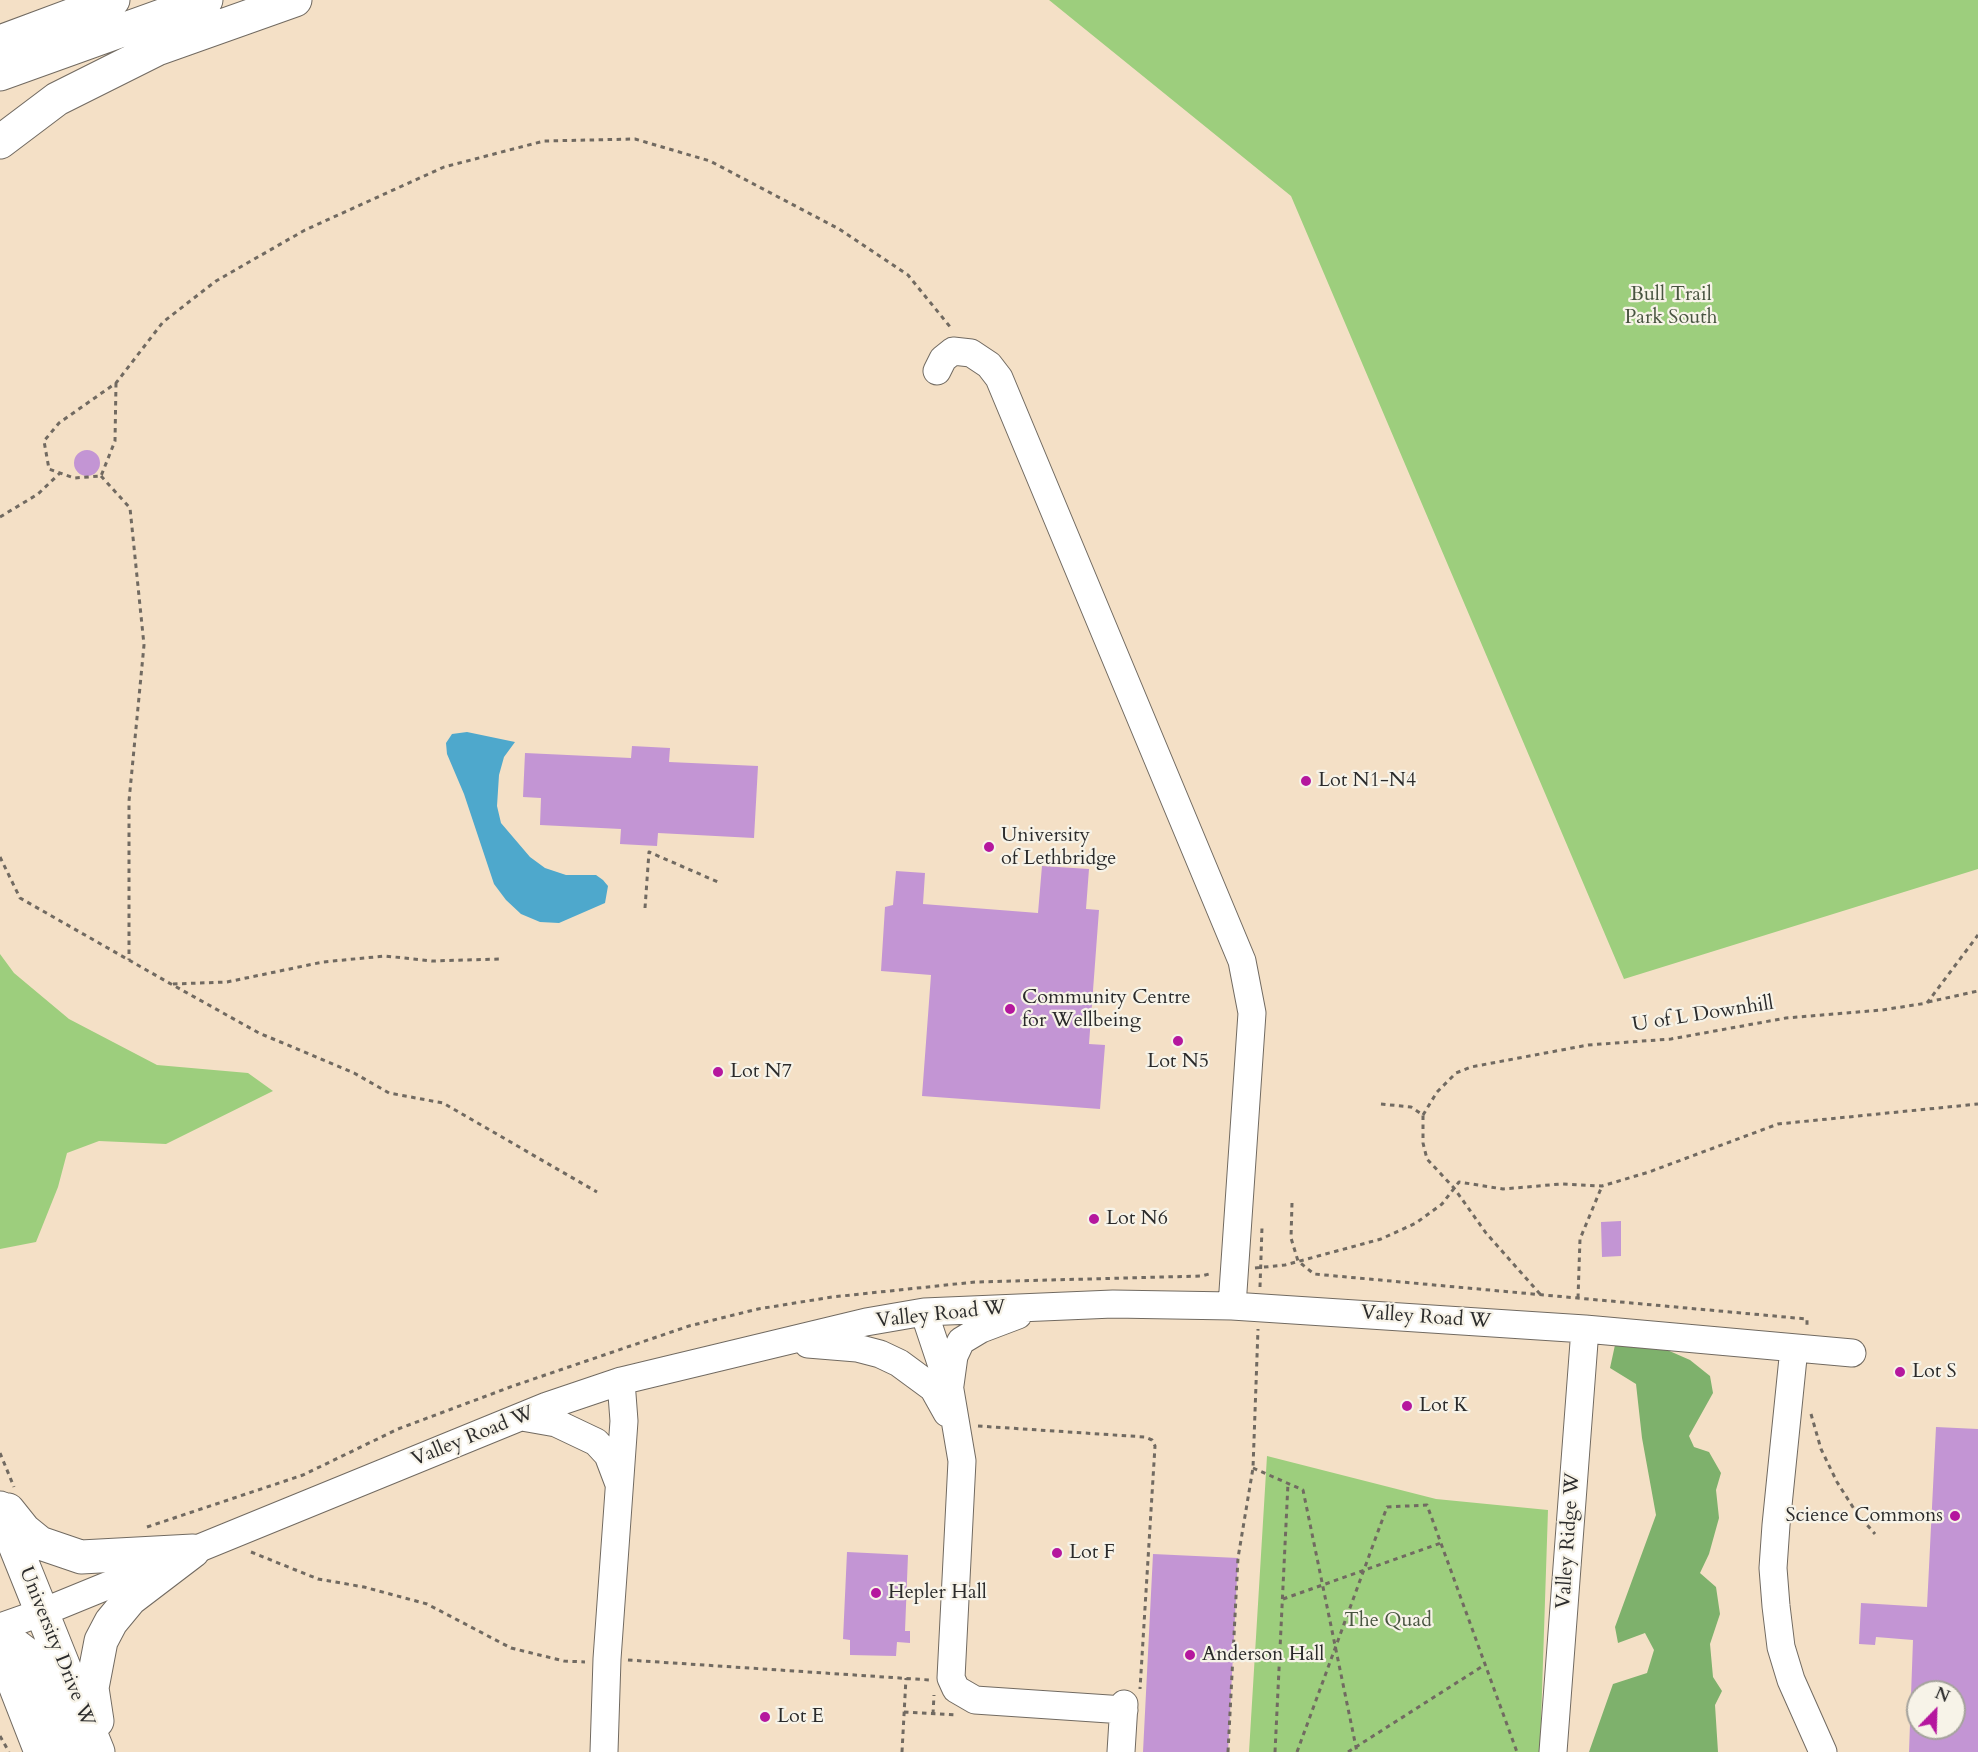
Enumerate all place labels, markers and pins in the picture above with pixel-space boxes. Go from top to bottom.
place label: Lot N1-N4 [1318,769,1416,793]
marker: Lot N1-N4 [1299,774,1313,788]
place label: University of Lethbridge [1001,824,1116,871]
marker: University of Lethbridge [982,840,996,854]
place label: Community Centre for Wellbeing [1022,986,1191,1033]
marker: Community Centre for Wellbeing [1003,1002,1017,1016]
marker: Lot N5 [1171,1034,1185,1048]
place label: Lot N5 [1147,1050,1209,1074]
place label: Lot N7 [730,1060,792,1084]
marker: Lot N7 [711,1065,725,1079]
place label: Lot N6 [1106,1207,1168,1231]
marker: Lot N6 [1087,1212,1101,1226]
place label: Lot S [1912,1360,1957,1384]
marker: Lot S [1893,1365,1907,1379]
place label: Lot K [1419,1394,1468,1418]
marker: Lot K [1400,1399,1414,1413]
place label: Science Commons [1785,1504,1943,1528]
marker: Science Commons [1948,1509,1962,1523]
place label: Lot F [1069,1541,1115,1565]
marker: Lot F [1050,1546,1064,1560]
place label: Hepler Hall [888,1581,987,1605]
marker: Hepler Hall [869,1586,883,1600]
place label: Anderson Hall [1202,1643,1324,1667]
marker: Anderson Hall [1183,1648,1197,1662]
place label: Lot E [777,1705,824,1729]
marker: Lot E [758,1710,772,1724]

